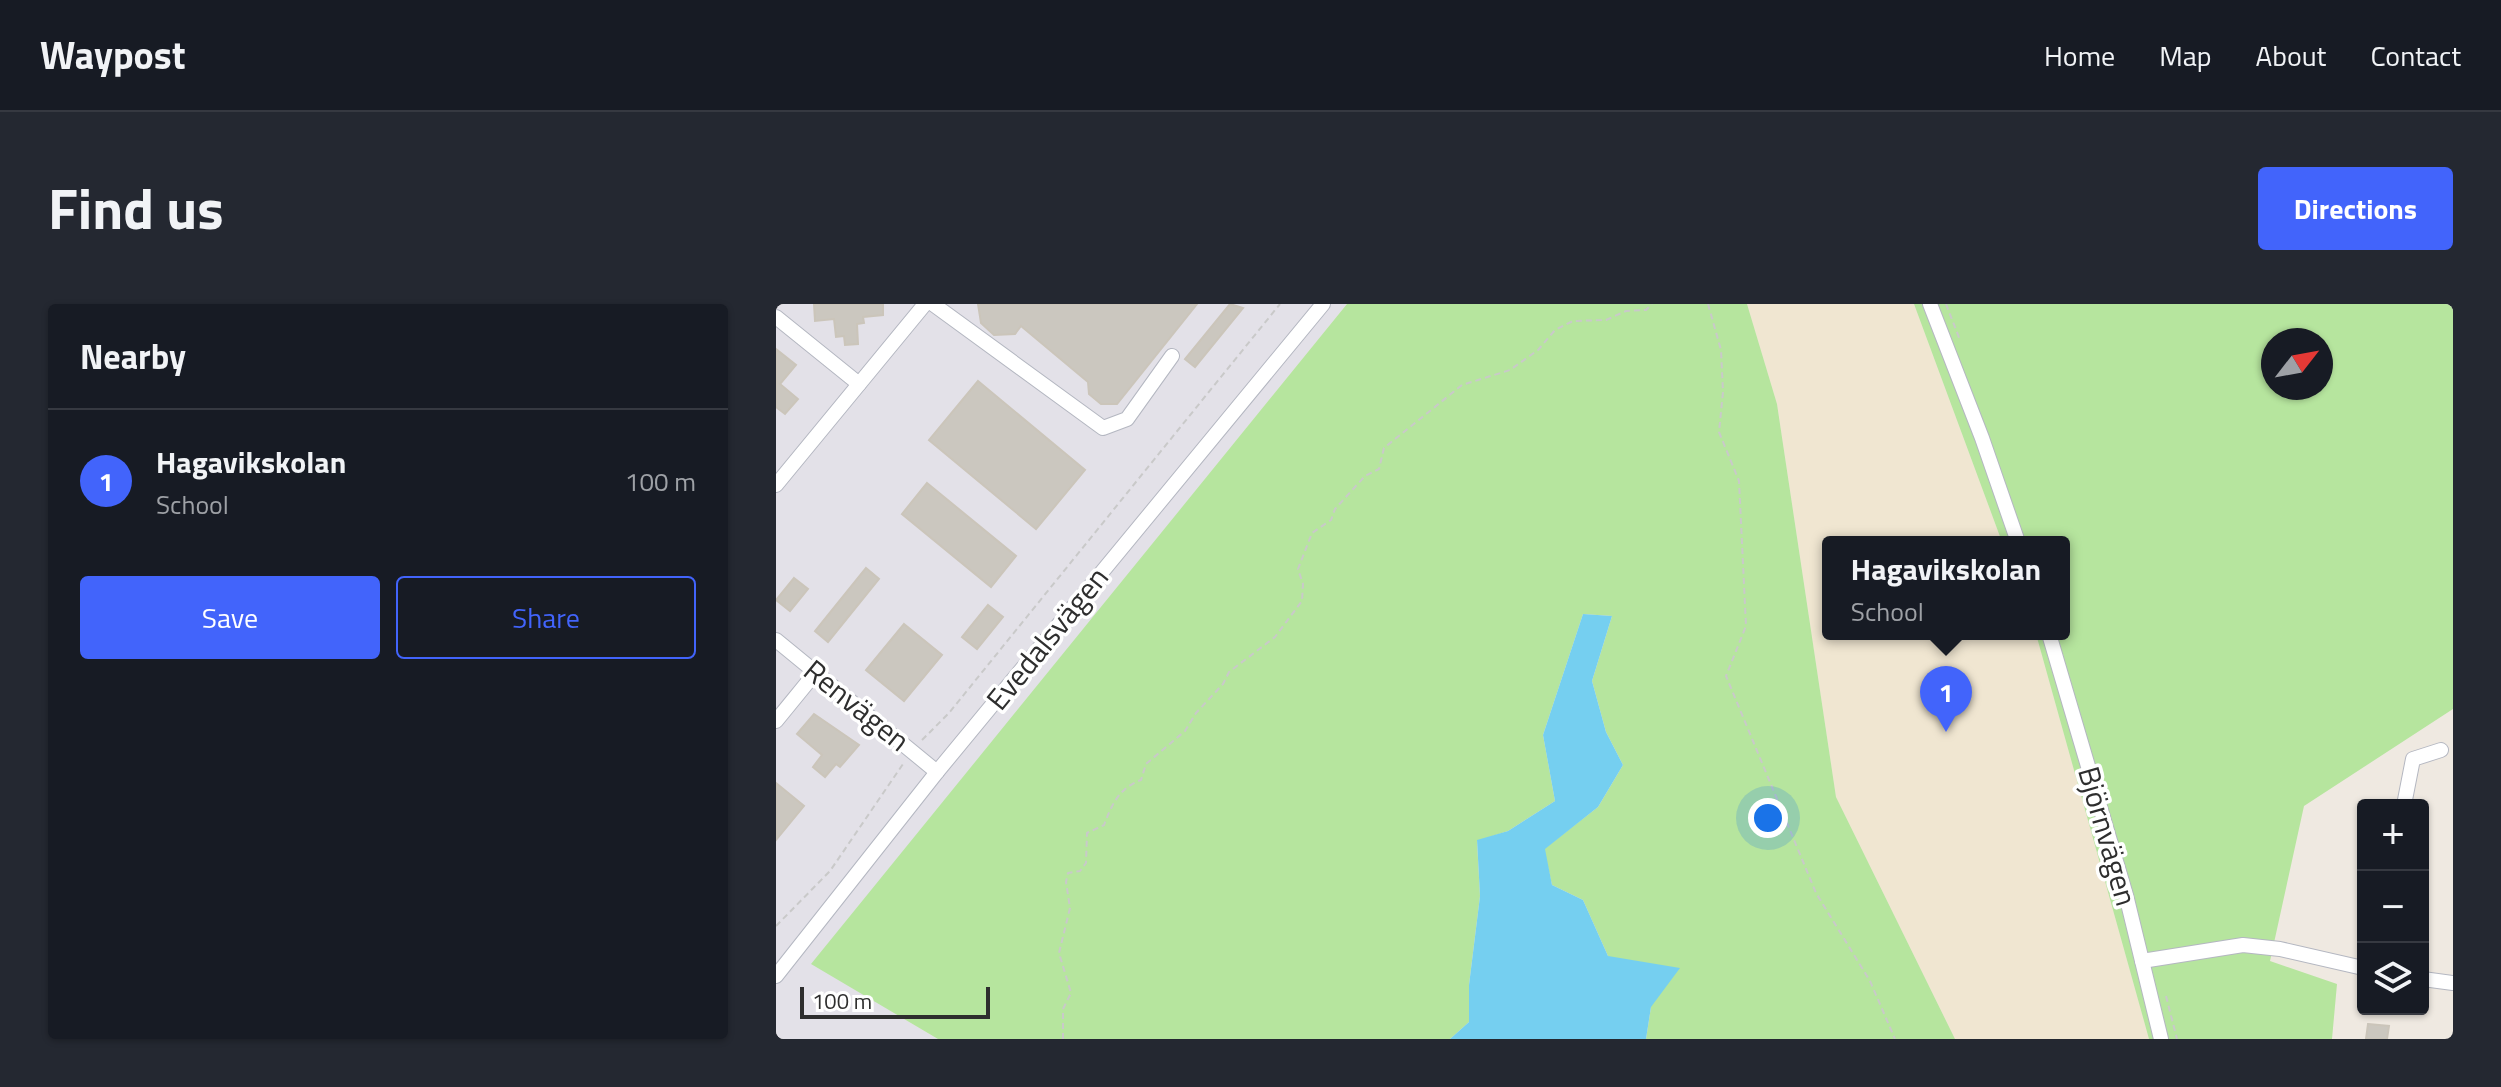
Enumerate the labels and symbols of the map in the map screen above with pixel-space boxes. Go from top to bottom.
north arrow [2261,328,2333,400]
street label: Evedalsvägen [975,556,1119,720]
street label: Renvägen [794,648,920,762]
pin: 1 [1920,666,1972,732]
street label: Björnvägen [2066,761,2150,911]
your location [1748,798,1788,838]
scale bar [800,983,990,1019]

